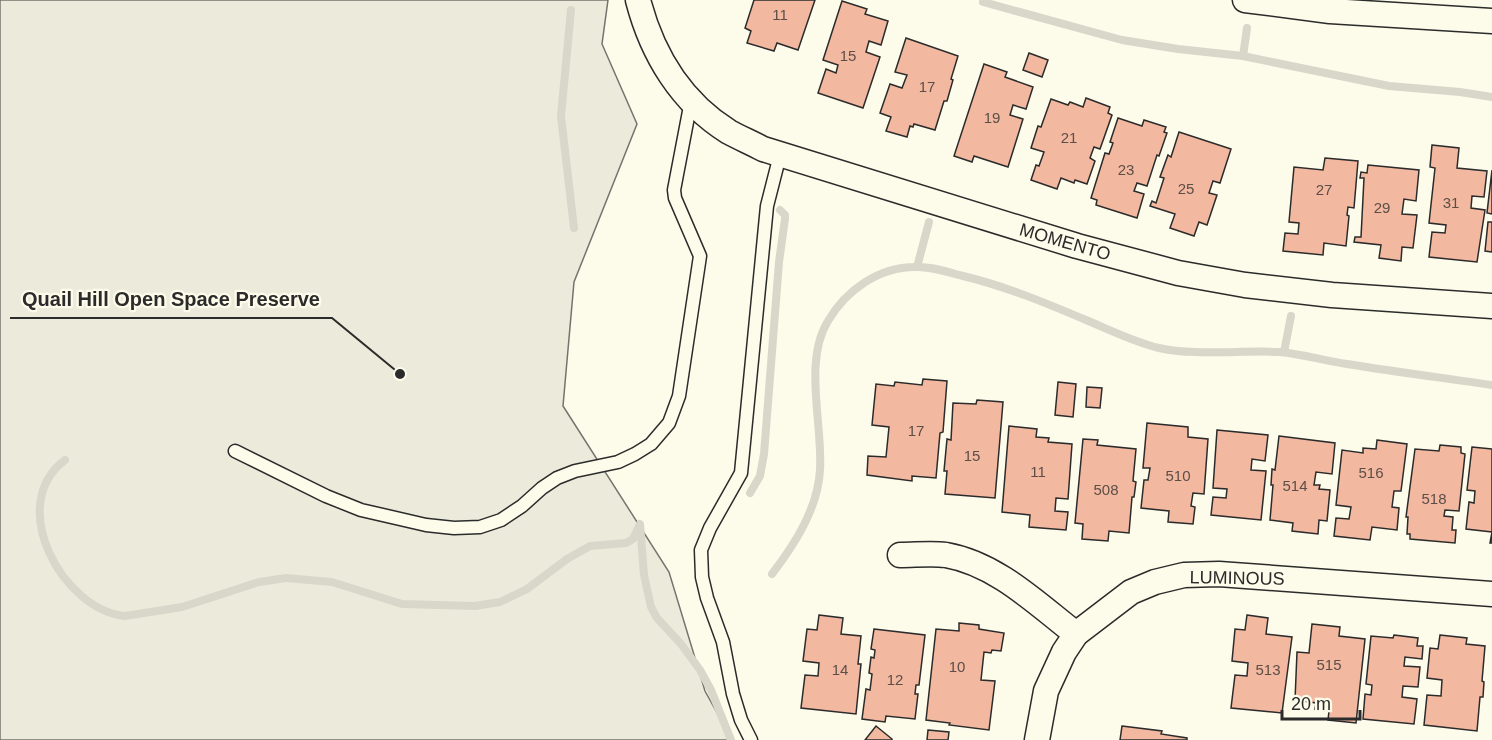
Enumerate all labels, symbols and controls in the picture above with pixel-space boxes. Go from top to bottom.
house number: 11 [772,6,788,23]
house number: 15 [840,47,856,64]
house number: 17 [919,78,935,95]
house number: 19 [984,109,1000,126]
house number: 21 [1061,129,1077,146]
house number: 23 [1118,161,1134,178]
house number: 25 [1178,180,1194,197]
house number: 27 [1316,181,1332,198]
house number: 31 [1443,194,1459,211]
house number: 29 [1374,199,1390,216]
street label: MOMENTO [1017,219,1113,265]
callout: Quail Hill Open Space Preserve [10,280,332,318]
text: Quail Hill Open Space Preserve [22,288,320,310]
house number: 17 [908,422,924,439]
house number: 15 [964,447,980,464]
house number: 11 [1030,463,1046,480]
house number: 516 [1358,464,1384,481]
house number: 510 [1165,467,1191,484]
house number: 514 [1282,477,1308,494]
house number: 508 [1093,481,1119,498]
house number: 518 [1421,490,1447,507]
street label: LUMINOUS [1189,567,1285,589]
house number: 515 [1316,656,1342,673]
house number: 10 [949,658,965,675]
house number: 14 [832,661,848,678]
house number: 513 [1255,661,1281,678]
house number: 12 [887,671,903,688]
scale bar [1282,683,1360,721]
text: 20 m [1291,694,1331,714]

